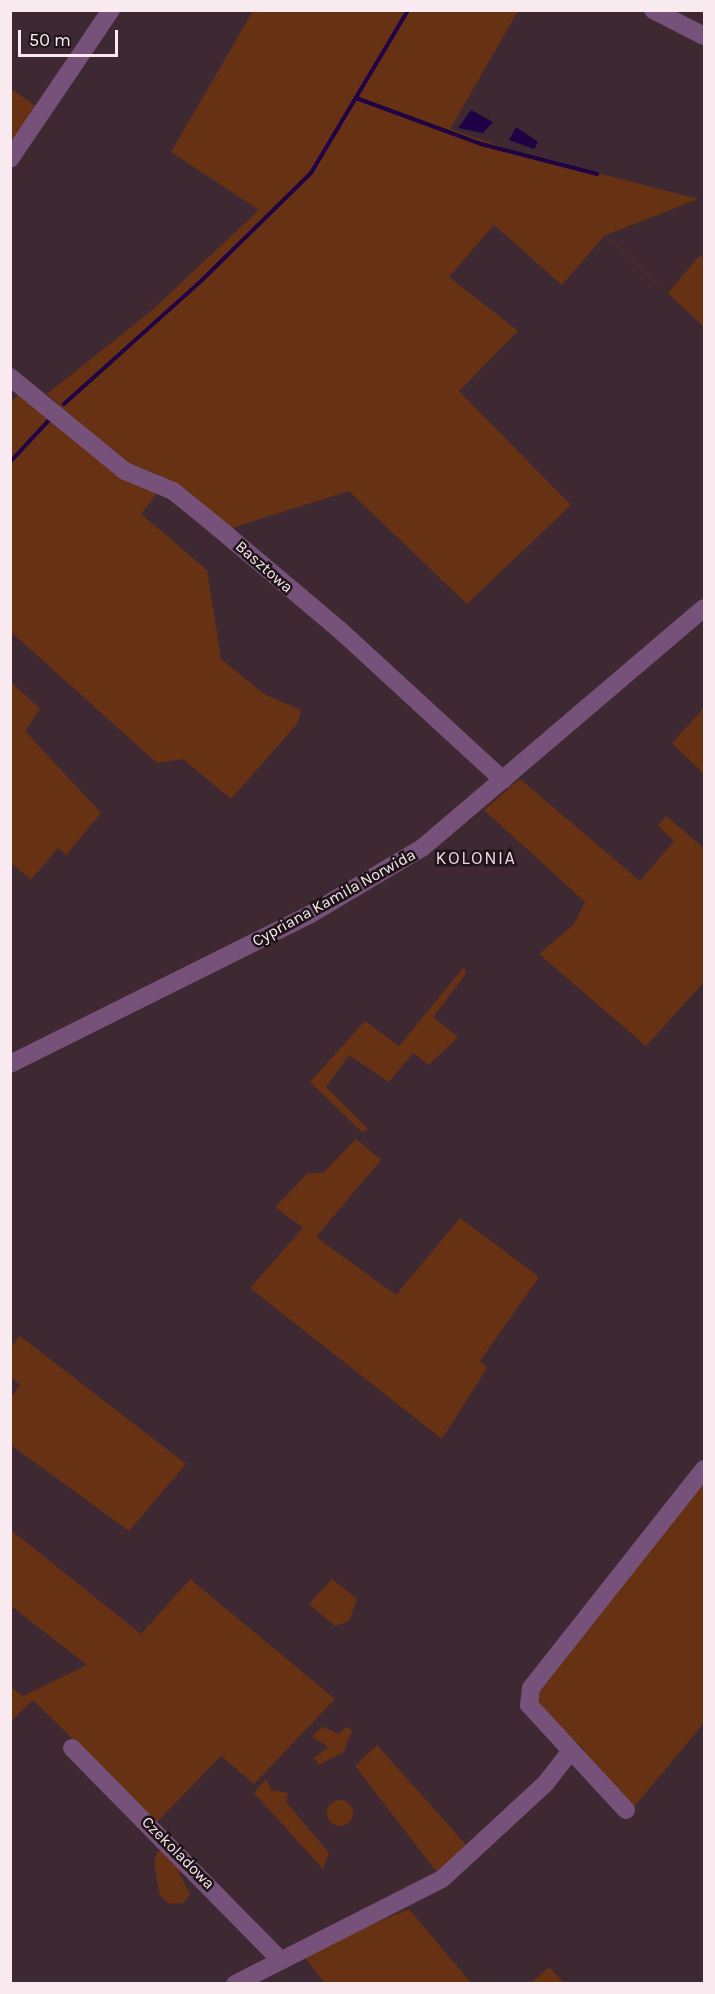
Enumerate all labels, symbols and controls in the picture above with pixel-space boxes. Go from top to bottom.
scale bar [21,18,122,56]
text: 50 m [29,29,71,51]
street label: Basztowa [231,537,297,597]
street label: Cypriana Kamila Norwida [249,845,419,951]
district label: KOLONIA [436,847,516,869]
street label: Czekoladowa [138,1813,218,1893]

